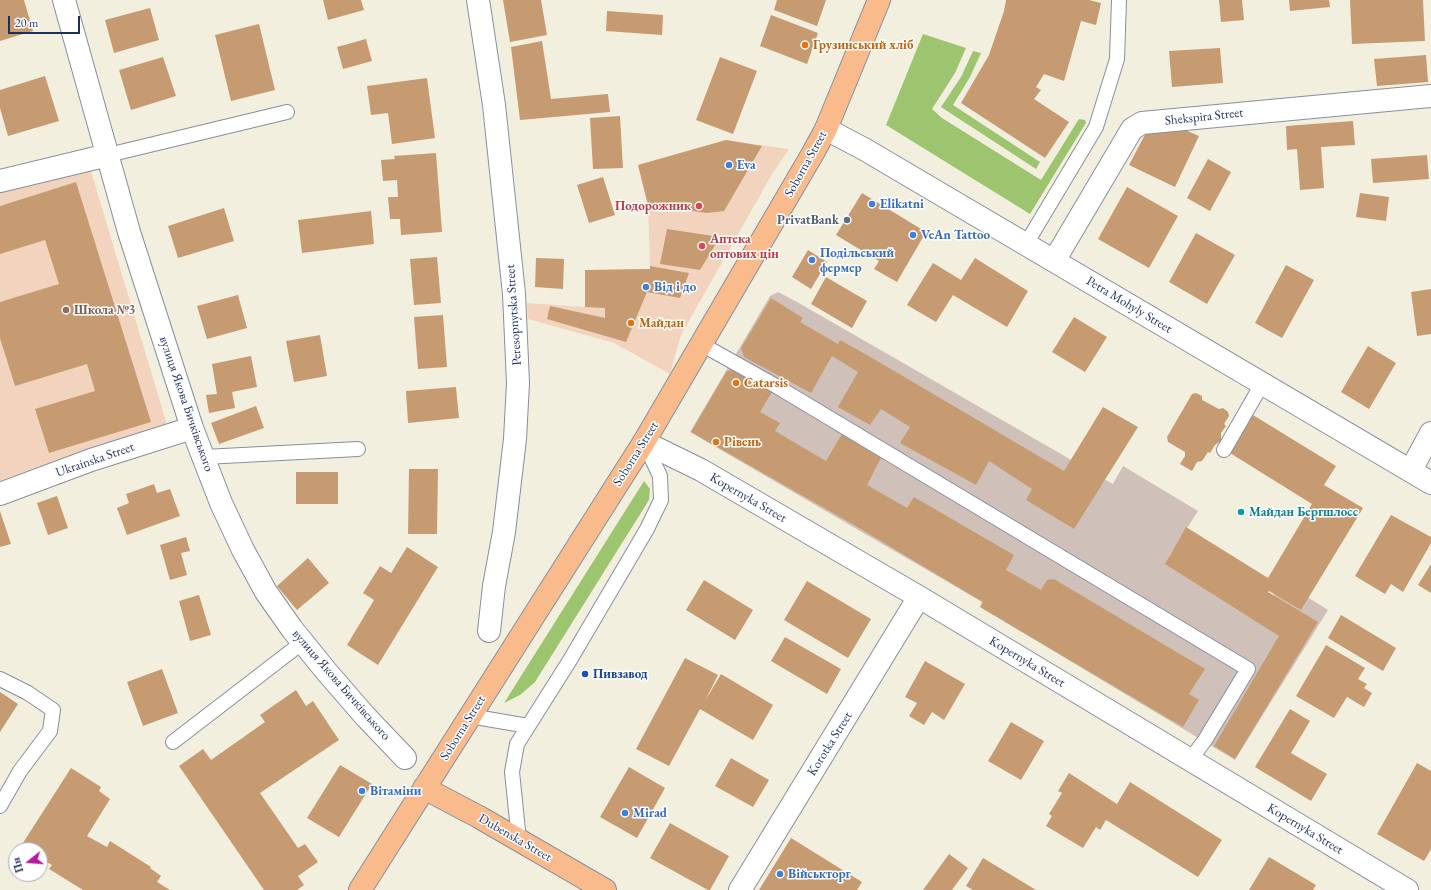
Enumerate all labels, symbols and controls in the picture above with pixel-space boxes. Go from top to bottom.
scale bar [10,8,82,34]
text: 20 m [15,15,38,31]
place label: Грузинський хліб [813,37,913,53]
marker: Грузинський хліб [800,40,810,50]
street label: Shekspira Street [1164,105,1244,129]
street label: Soborna Street [781,128,831,200]
place label: Eva [737,157,756,173]
marker: Eva [724,160,734,170]
place label: Elikatni [880,196,924,212]
place label: Подорожник [615,198,691,214]
marker: Elikatni [867,199,877,209]
marker: Подорожник [694,201,704,211]
place label: PrivatBank [777,212,839,228]
marker: PrivatBank [842,215,852,225]
place label: VeAn Tattoo [921,227,990,243]
marker: VeAn Tattoo [908,230,918,240]
place label: Аптека оптових цін [710,231,779,262]
marker: Аптека оптових цін [697,241,707,251]
place label: Подільський фермер [820,245,894,276]
marker: Подільський фермер [807,255,817,265]
street label: Peresopnytska Street [503,264,525,366]
street label: Petra Mohyly Street [1083,273,1175,337]
place label: Від і до [654,279,696,295]
marker: Від і до [641,282,651,292]
place label: Школа №3 [74,302,135,318]
marker: Школа №3 [61,305,71,315]
place label: Майдан [639,315,684,331]
marker: Майдан [626,318,636,328]
street label: вулиця Якова Бичківського [155,334,217,474]
place label: Catarsis [744,375,788,391]
marker: Catarsis [731,378,741,388]
street label: Soborna Street [610,419,662,489]
place label: Рівень [724,434,761,450]
marker: Рівень [711,437,721,447]
street label: Ukrainska Street [54,439,136,481]
street label: Kopernyka Street [707,470,789,526]
place label: Майдан Бергшлосс [1249,504,1358,520]
marker: Майдан Бергшлосс [1236,507,1246,517]
street label: вулиця Якова Бичківського [288,626,394,744]
street label: Kopernyka Street [986,633,1068,691]
place label: Пивзавод [593,666,648,682]
marker: Пивзавод [580,669,590,679]
street label: Soborna Street [437,693,489,763]
street label: Korotka Street [804,709,856,779]
place label: Вітаміни [370,783,421,799]
marker: Вітаміни [357,786,367,796]
street label: Kopernyka Street [1264,800,1346,858]
place label: Mirad [633,805,667,821]
marker: Mirad [620,808,630,818]
street label: Dubenska Street [476,811,554,865]
north arrow [8,842,48,882]
text: Пн [9,856,26,874]
place label: Військторг [788,866,851,882]
marker: Військторг [775,869,785,879]

